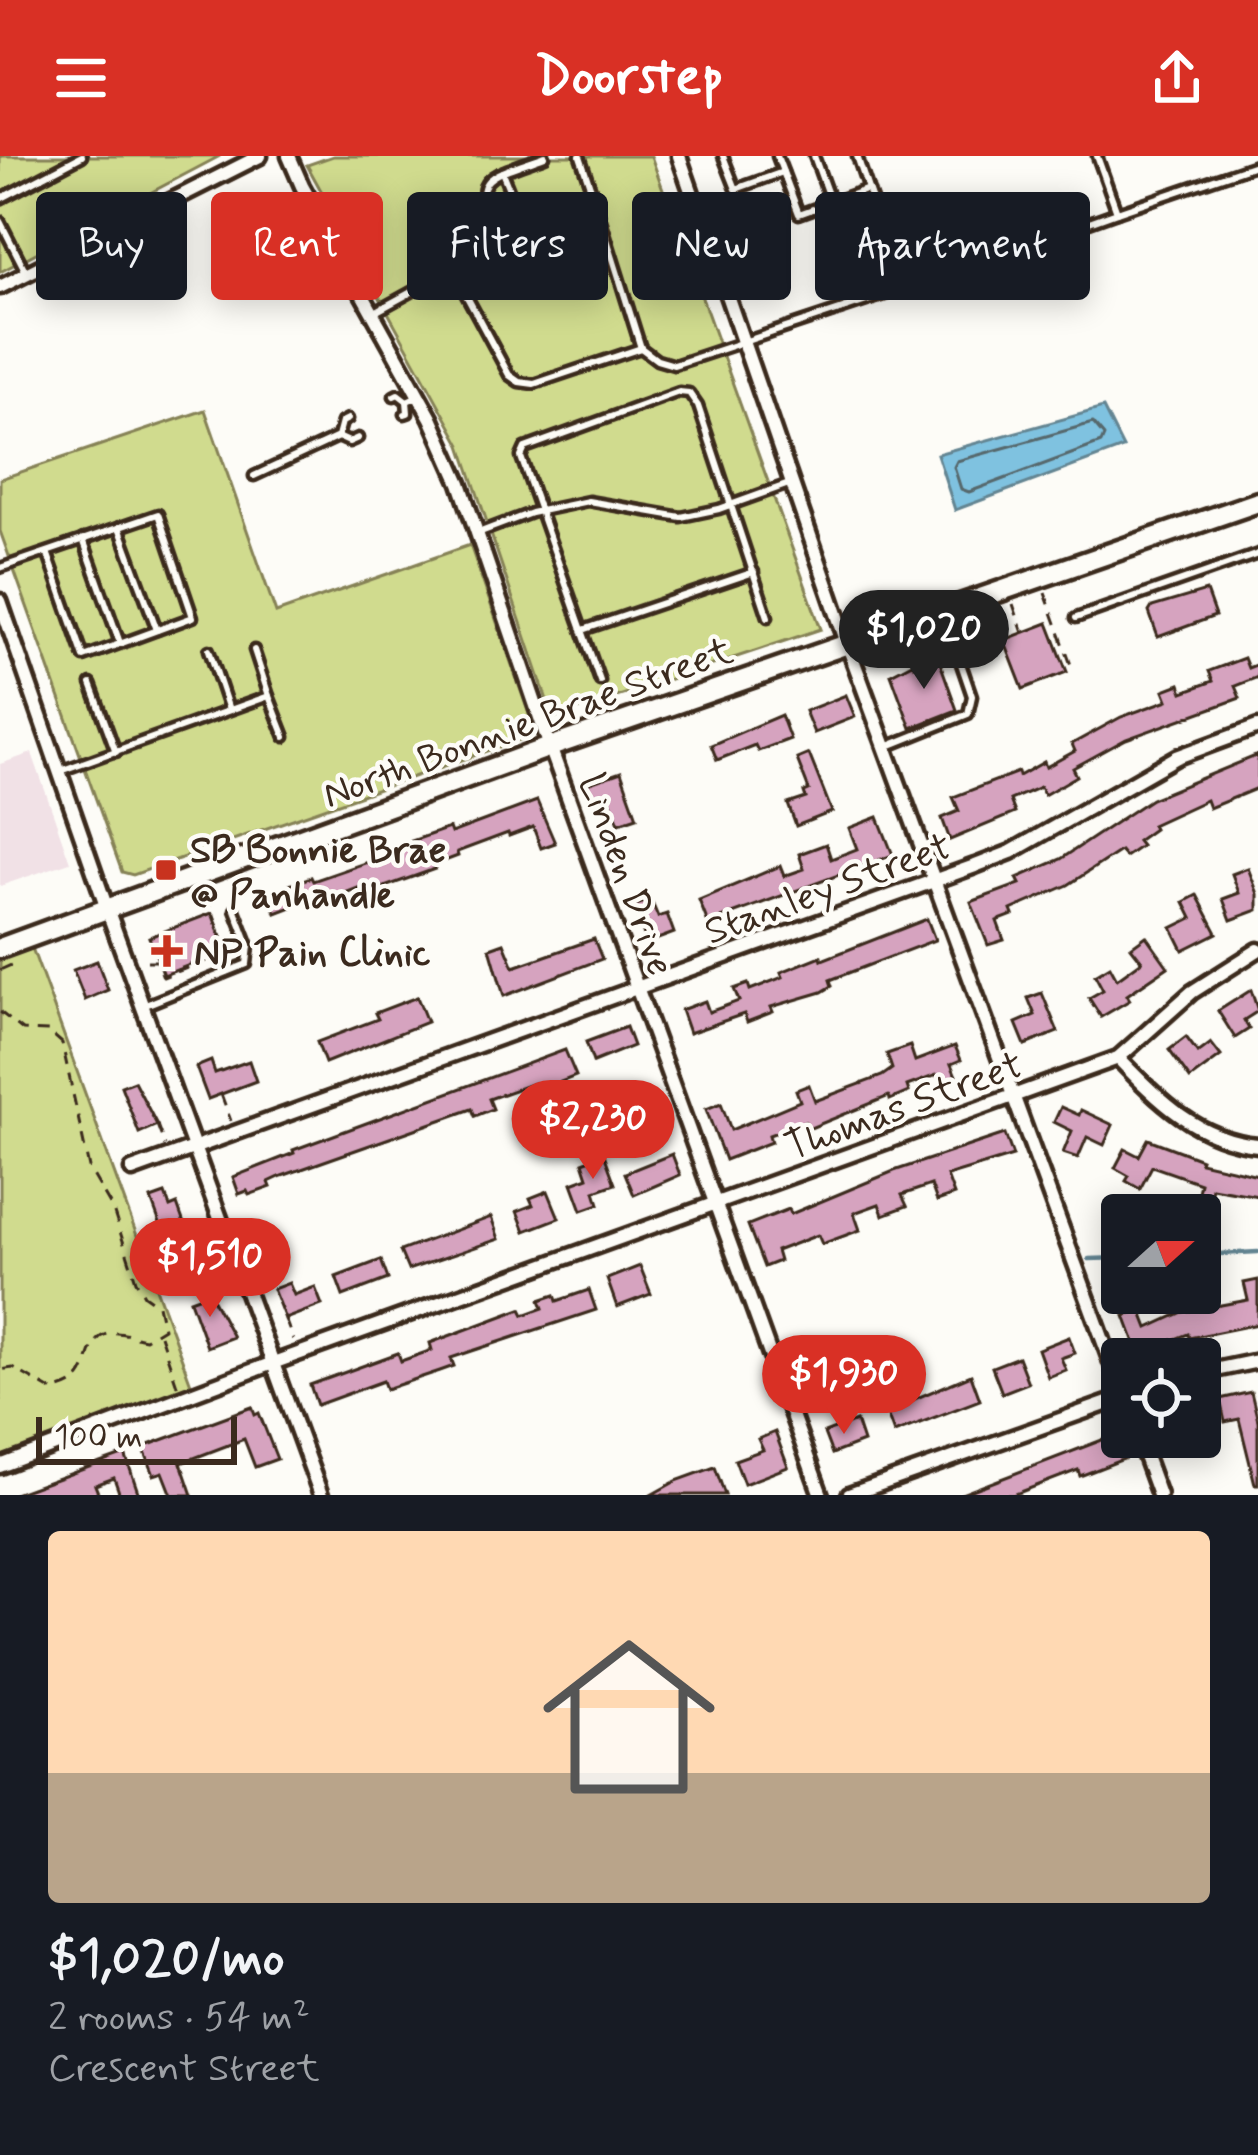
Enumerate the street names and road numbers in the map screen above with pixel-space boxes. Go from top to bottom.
street label: North Bonnie Brae Street [316,626,740,822]
street label: Linden Drive [565,767,685,983]
street label: Stanley Street [698,822,958,958]
street label: Thomas Street [778,1041,1030,1174]

